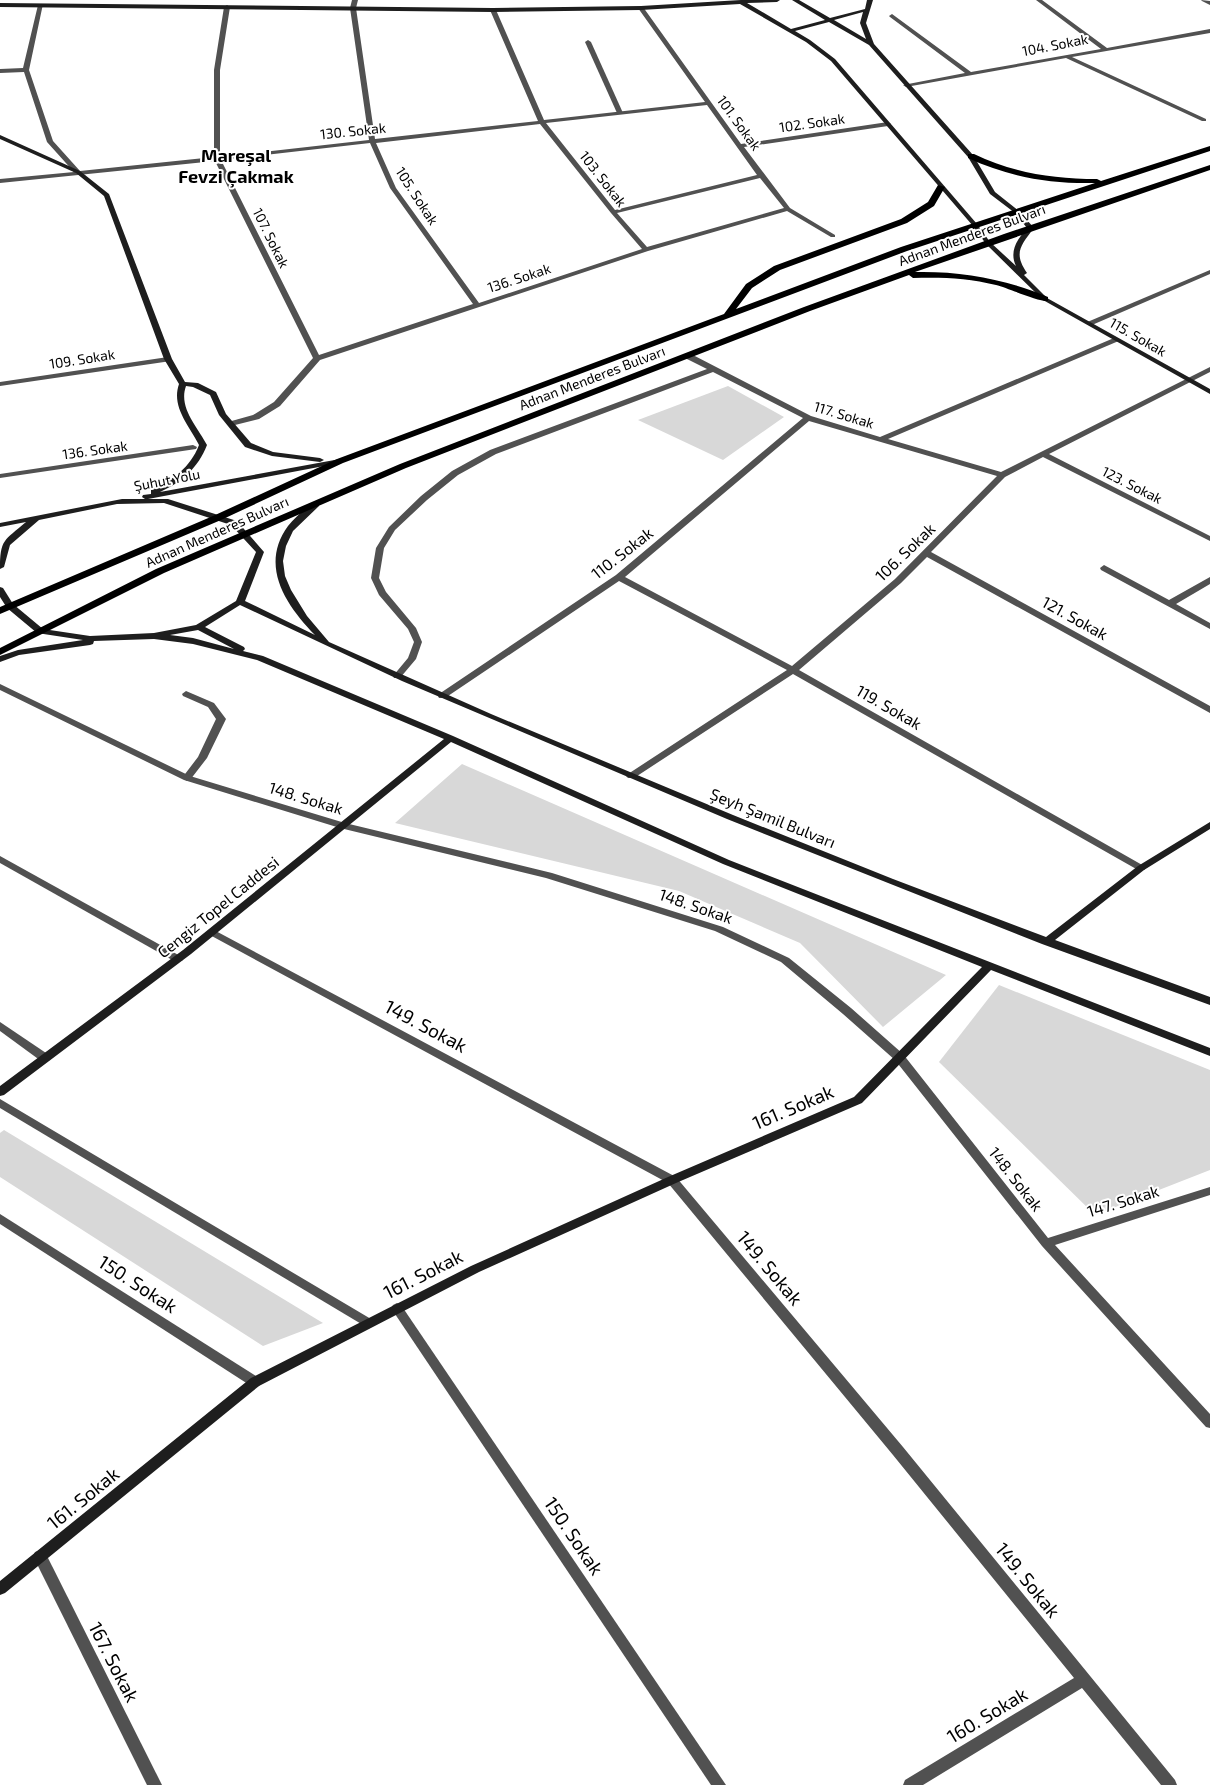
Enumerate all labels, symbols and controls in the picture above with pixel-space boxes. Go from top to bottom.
street label: 104. Sokak [1021,30,1089,59]
street label: 101. Sokak [714,92,765,153]
street label: 102. Sokak [778,109,846,136]
street label: 130. Sokak [319,119,387,142]
district label: Mareşal Fevzi Çakmak [178,144,294,188]
street label: 103. Sokak [576,148,630,210]
street label: 105. Sokak [392,164,442,228]
street label: Adnan Menderes Bulvarı [896,200,1048,269]
street label: 107. Sokak [250,205,293,271]
street label: 136. Sokak [485,259,553,296]
street label: 115. Sokak [1107,314,1170,360]
street label: Adnan Menderes Bulvarı [516,342,667,413]
street label: 109. Sokak [48,345,116,372]
street label: 117. Sokak [812,397,876,432]
street label: 136. Sokak [61,437,129,462]
street label: 123. Sokak [1099,462,1165,507]
street label: Şuhut Yolu [132,465,202,495]
street label: Adnan Menderes Bulvarı [142,492,291,571]
street label: 106. Sokak [871,519,938,585]
street label: 110. Sokak [587,523,656,582]
street label: 121. Sokak [1039,592,1111,643]
street label: 119. Sokak [853,680,925,733]
street label: 148. Sokak [267,777,345,818]
street label: Şeyh Şamil Bulvarı [707,784,839,852]
street label: Cengiz Topel Caddesi [153,852,282,961]
street label: 148. Sokak [657,884,735,927]
street label: 149. Sokak [381,994,472,1057]
street label: 161. Sokak [749,1079,837,1134]
street label: 148. Sokak [985,1143,1047,1215]
street label: 147. Sokak [1085,1181,1161,1220]
street label: 149. Sokak [733,1226,808,1310]
street label: 161. Sokak [379,1244,467,1303]
street label: 150. Sokak [95,1250,182,1318]
street label: 161. Sokak [42,1461,124,1534]
street label: 150. Sokak [540,1492,609,1579]
street label: 149. Sokak [991,1538,1066,1622]
street label: 167. Sokak [84,1618,145,1706]
street label: 160. Sokak [942,1681,1031,1748]

